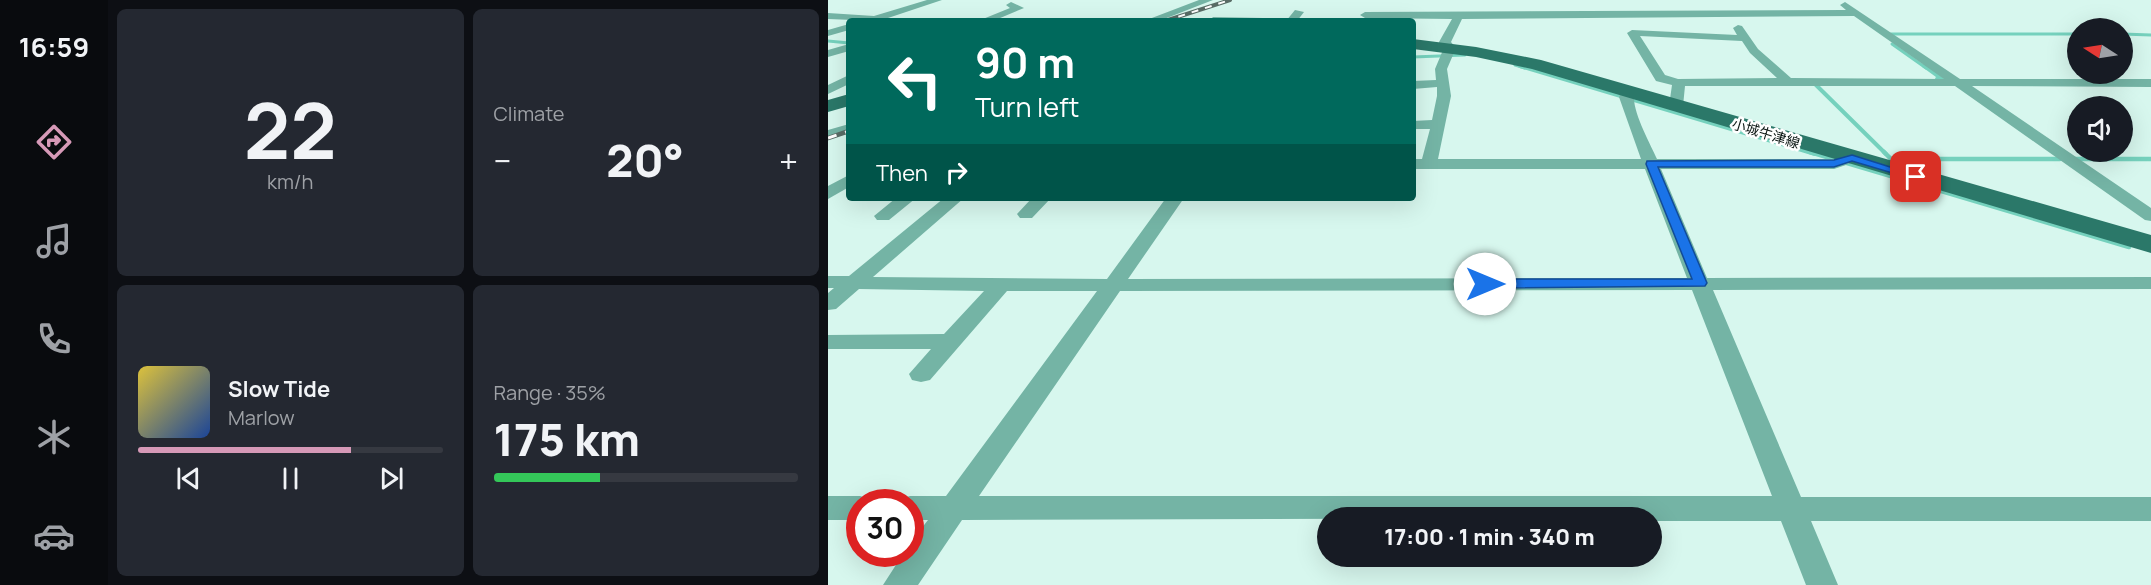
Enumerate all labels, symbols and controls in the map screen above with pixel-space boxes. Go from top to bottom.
north arrow [2067,18,2133,84]
map controls [2067,18,2133,162]
text: 16:59 [19,28,89,65]
text: 90 m [975,33,1075,91]
icon: left [876,42,954,120]
text: 22 [244,76,337,182]
text: Turn left [975,88,1079,125]
button: sound [2067,96,2133,162]
text: Climate [494,100,565,127]
street label: 小城牛津線 [1730,114,1802,152]
icon: directions [33,121,75,163]
text: 20° [606,129,684,191]
text: − [494,138,511,183]
text: + [779,138,798,183]
pin [1890,151,1941,202]
icon: right [940,156,973,189]
text: Then [876,158,928,188]
icon: arrive [1899,160,1932,193]
text: km/h [267,168,314,195]
icon: music [33,220,75,262]
position arrow [1453,252,1517,316]
icon: phone [33,318,75,360]
text: Slow Tide [228,374,330,404]
text: Range · 35% [494,379,606,406]
text: Marlow [228,404,295,431]
text: 175 km [494,408,640,470]
icon: climate [33,416,75,458]
icon: previous [172,462,205,495]
icon: pause [274,462,307,495]
icon: next [375,462,408,495]
speed limit sign: 30 [846,489,924,567]
icon: car [33,515,75,557]
text: 17:00 · 1 min · 340 m [1384,522,1595,552]

